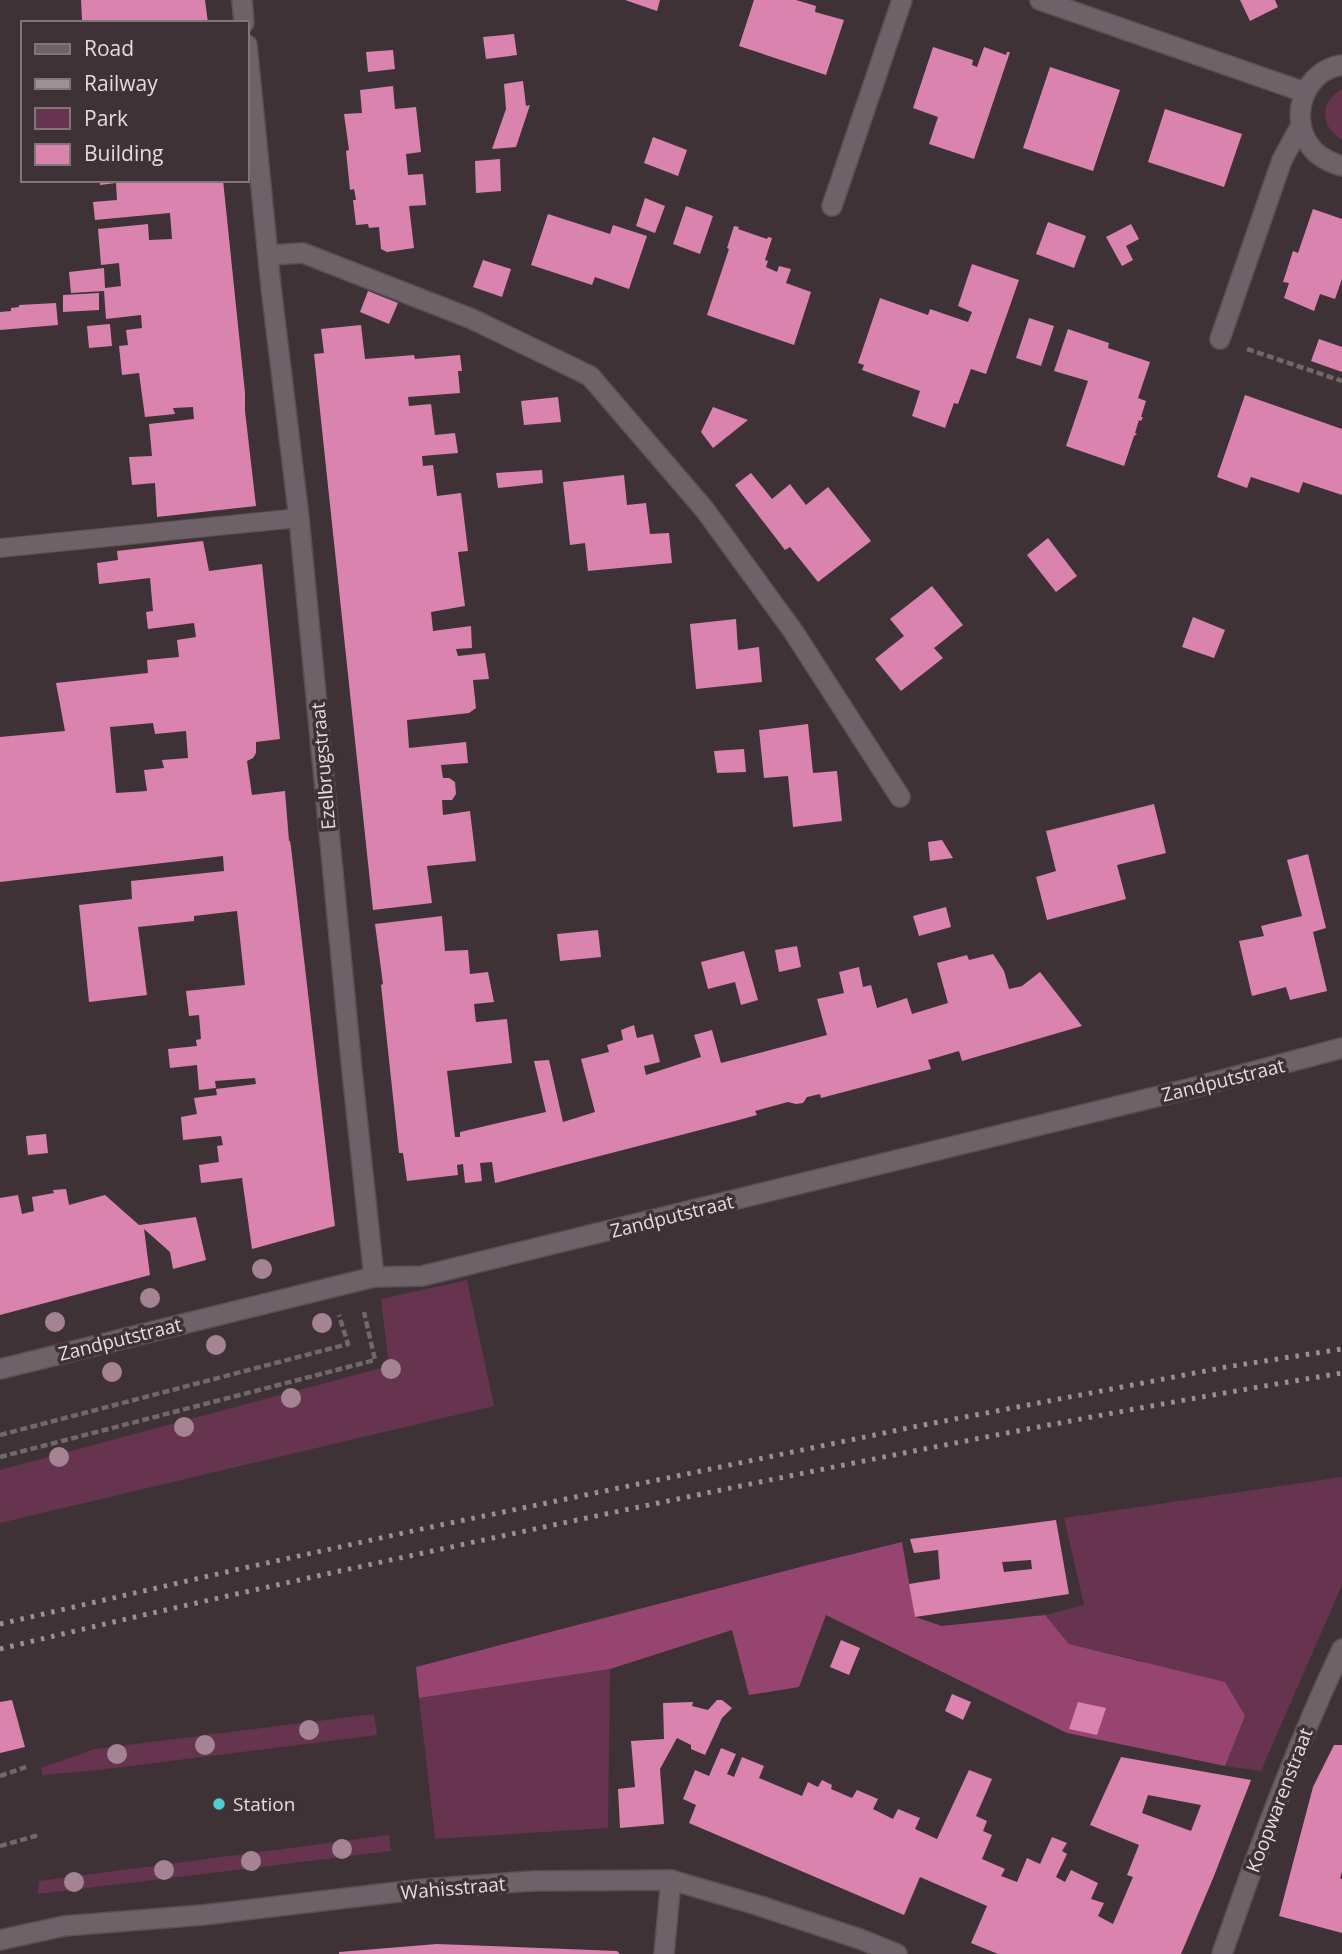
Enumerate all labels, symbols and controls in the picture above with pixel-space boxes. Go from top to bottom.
legend [21,21,248,182]
text: Road [84,34,134,62]
text: Railway [84,69,158,97]
text: Park [84,104,128,132]
text: Building [84,139,163,167]
street label: Ezelbrugstraat [304,701,342,831]
street label: Zandputstraat [1159,1052,1288,1108]
street label: Zandputstraat [608,1188,737,1244]
street label: Zandputstraat [56,1311,185,1367]
street label: Koopwarenstraat [1239,1724,1319,1876]
place label: Station [233,1791,295,1817]
marker: Station [211,1796,227,1812]
street label: Wahisstraat [400,1870,507,1906]

